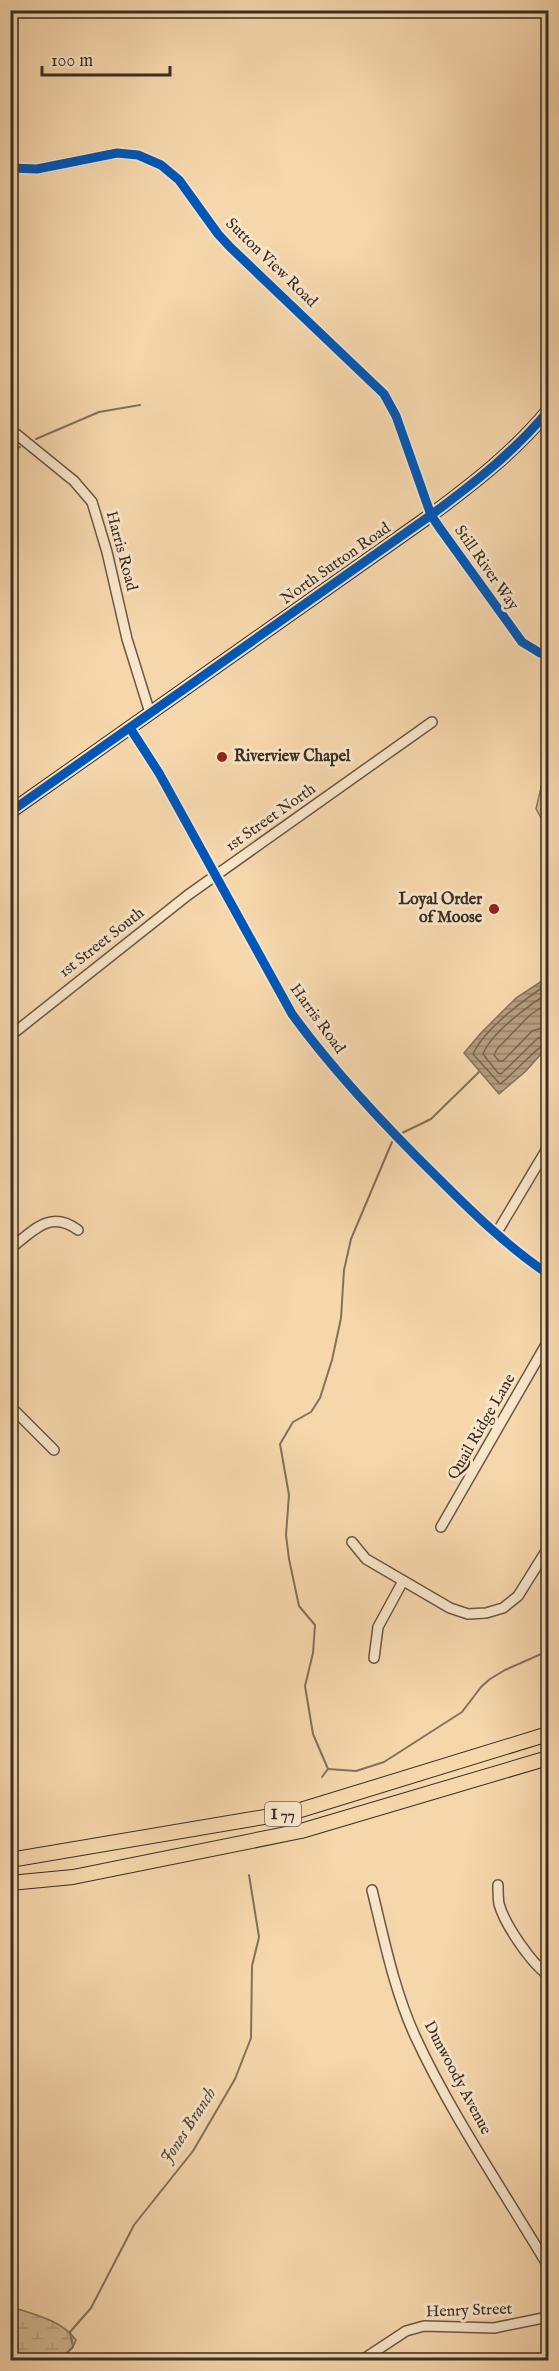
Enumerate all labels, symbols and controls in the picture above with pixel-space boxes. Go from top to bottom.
scale bar [42,39,170,77]
text: 100 m [51,50,93,73]
street label: Sutton View Road [221,214,322,312]
street label: Harris Road [101,509,141,594]
street label: North Sutton Road [277,518,395,609]
street label: Still River Way [449,522,523,614]
place label: Riverview Chapel [234,747,351,767]
marker: Riverview Chapel [215,750,229,764]
street label: 1st Street North [222,779,320,856]
place label: Loyal Order of Moose [399,890,483,928]
marker: Loyal Order of Moose [487,902,501,916]
street label: 1st Street South [55,903,149,983]
street label: Harris Road [285,980,349,1058]
street label: Quail Ridge Lane [444,1370,520,1484]
road number: I 77 [265,1802,301,1826]
street label: Dunwoody Avenue [419,2018,495,2138]
water label: Jones Branch [156,2083,222,2168]
street label: Henry Street [425,2299,513,2323]

